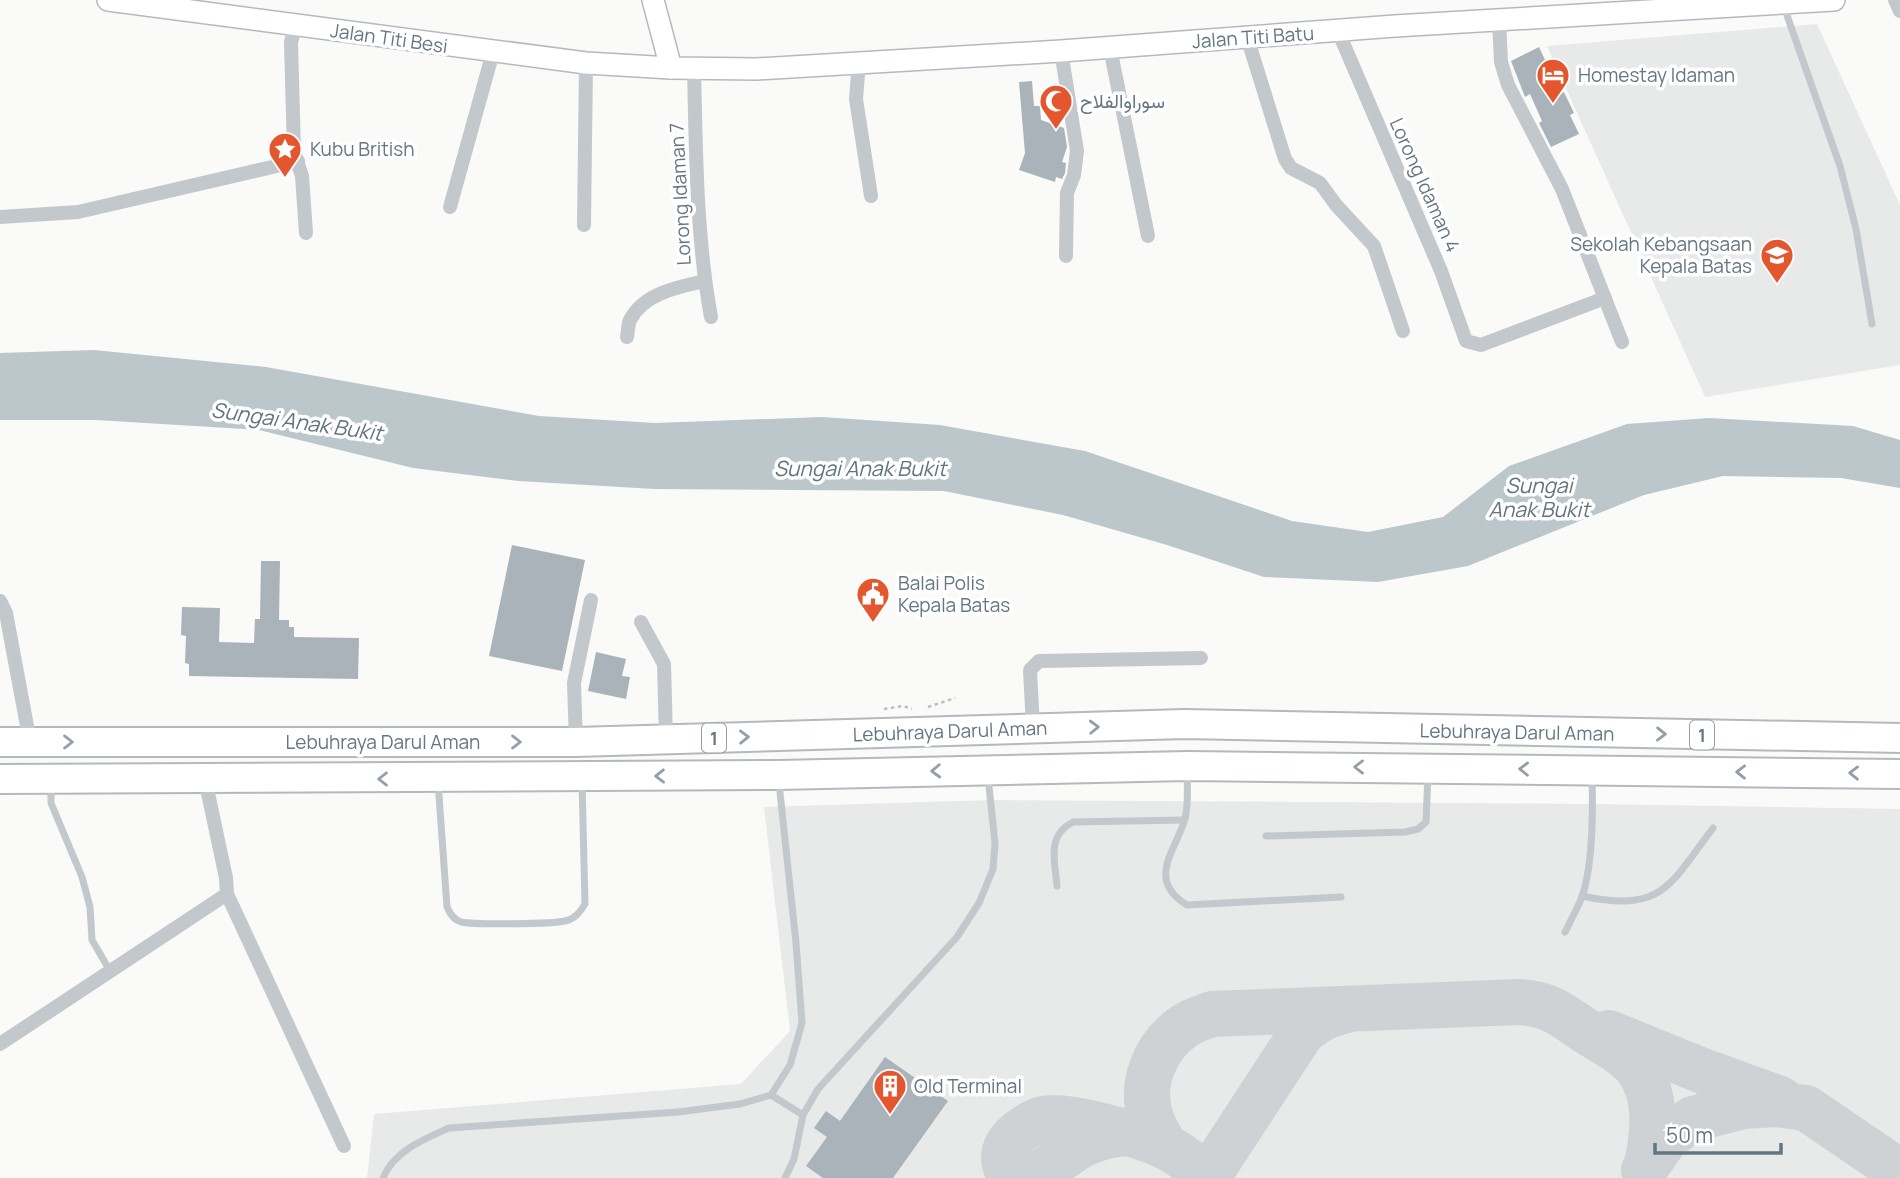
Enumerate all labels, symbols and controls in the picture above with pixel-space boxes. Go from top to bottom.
street label: Jalan Titi Besi [329,17,449,59]
street label: Jalan Titi Batu [1191,20,1315,54]
hotel icon: Homestay Idaman [1534,56,1572,105]
place label: Homestay Idaman [1578,62,1735,88]
mosque icon: سوراوالفلاح [1037,82,1075,131]
place label: سوراوالفلاح [1080,88,1165,114]
street label: Lorong Idaman 4 [1384,114,1466,256]
street label: Lorong Idaman 7 [663,122,697,266]
place icon: Kubu British [266,130,304,179]
place label: Kubu British [310,136,414,162]
place label: Sekolah Kebangsaan Kepala Batas [1570,231,1752,279]
school or university icon: Sekolah Kebangsaan Kepala Batas [1758,236,1796,285]
water label: Sungai Anak Bukit [210,395,387,447]
water label: Sungai Anak Bukit [774,454,949,482]
water label: Sungai Anak Bukit [1488,471,1592,523]
place label: Balai Polis Kepala Batas [898,570,1010,618]
public building icon: Balai Polis Kepala Batas [854,575,892,624]
street label: Lebuhraya Darul Aman [852,715,1048,747]
street label: Lebuhraya Darul Aman [1419,717,1615,747]
one-way arrow [1088,719,1099,734]
road number: 1 [1690,720,1714,750]
road number: 1 [702,724,726,752]
one-way arrow [1656,727,1667,742]
street label: Lebuhraya Darul Aman [286,729,480,755]
one-way arrow [738,730,749,745]
one-way arrow [63,734,74,750]
one-way arrow [511,734,522,750]
one-way arrow [1354,759,1364,775]
one-way arrow [1518,761,1529,777]
one-way arrow [930,763,941,779]
one-way arrow [1735,764,1745,780]
one-way arrow [1849,765,1859,781]
one-way arrow [654,769,665,784]
one-way arrow [377,771,388,787]
building icon: Old Terminal [871,1067,909,1116]
place label: Old Terminal [914,1073,1022,1099]
scale bar [1655,1112,1781,1156]
text: 50 m [1666,1121,1713,1149]

